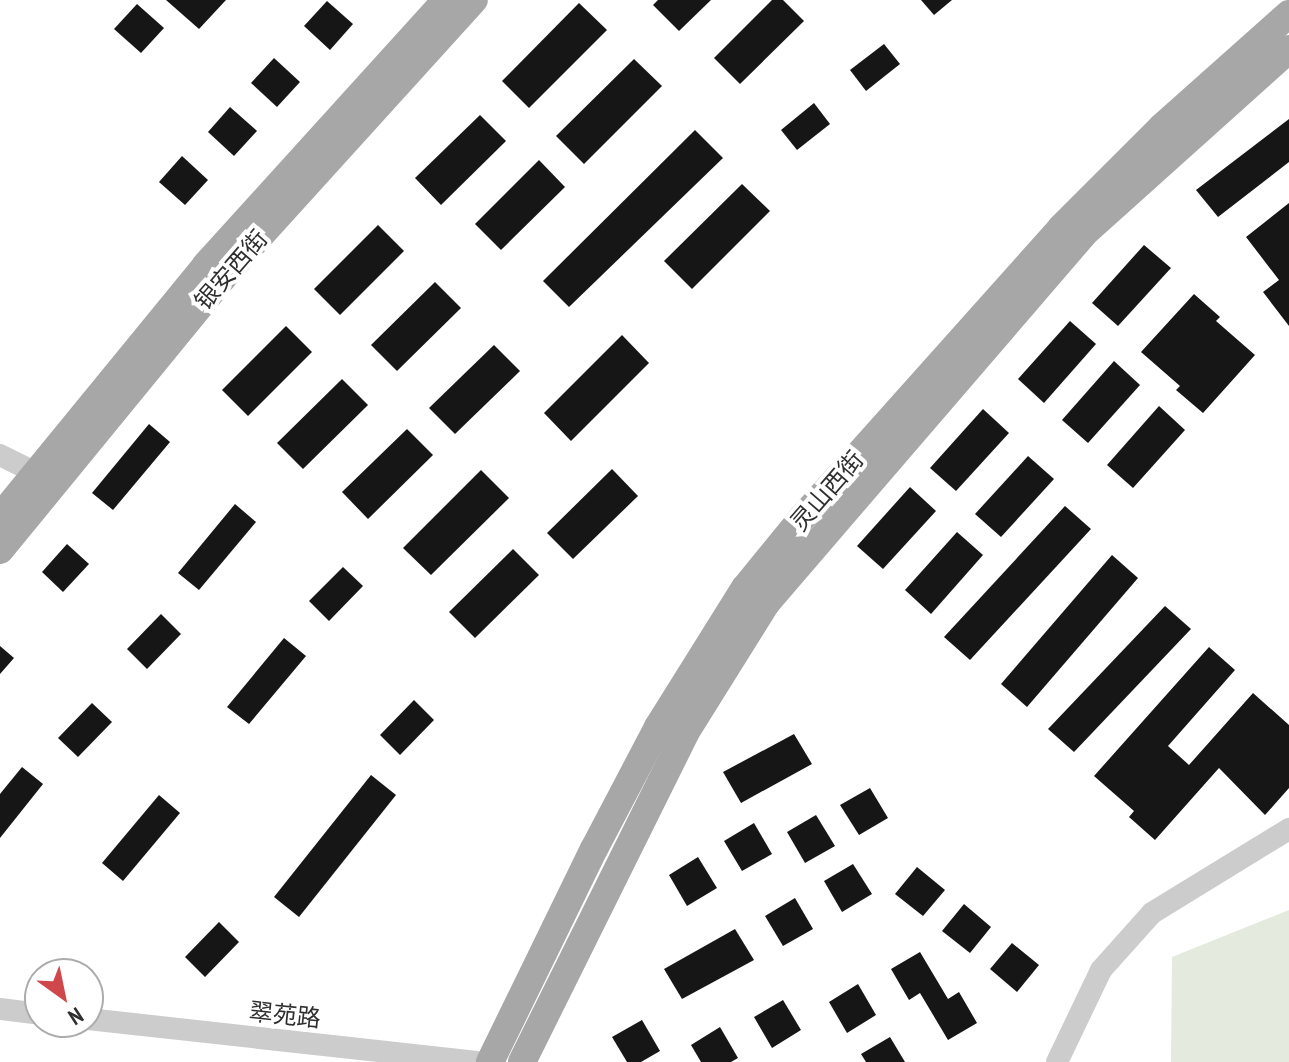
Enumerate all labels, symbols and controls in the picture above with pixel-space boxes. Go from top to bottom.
street label: 银安西街 [189,224,273,316]
street label: 灵山西街 [785,445,869,537]
north arrow [24,958,104,1038]
street label: 翠苑路 [248,997,322,1033]
text: N [63,1001,89,1031]

